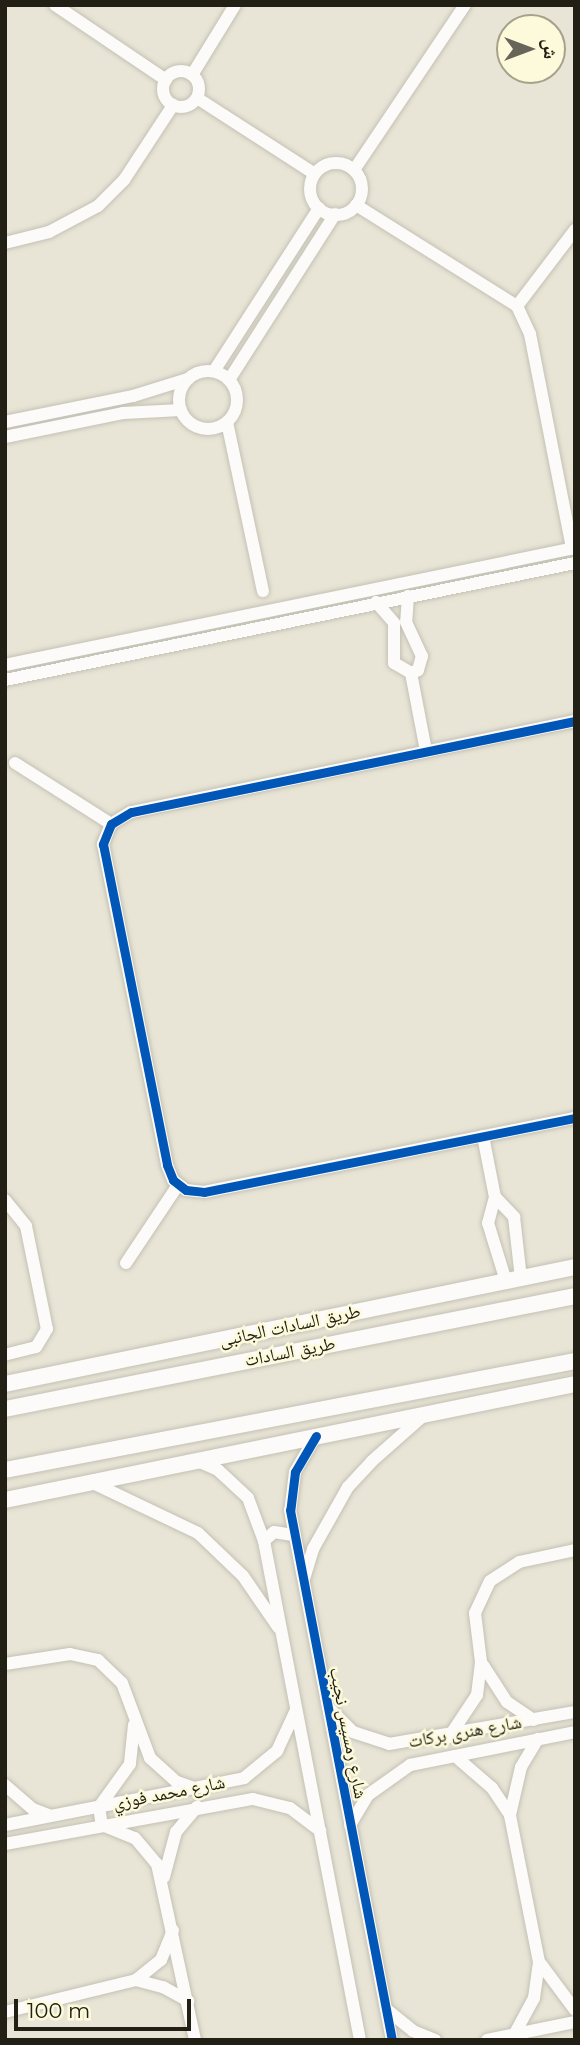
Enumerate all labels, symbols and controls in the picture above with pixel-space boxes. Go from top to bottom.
north arrow [496,14,566,84]
text: ش [539,39,562,59]
street label: طريق السادات الجانبى [217,1300,363,1352]
street label: طريق السادات [243,1333,337,1371]
street label: شارع رمسيس نجيب [325,1665,371,1801]
street label: شارع هنرى بركات [407,1711,523,1753]
street label: شارع محمد فوزي [111,1772,227,1814]
scale bar [18,1986,194,2030]
text: 100 m [27,1998,90,2023]

